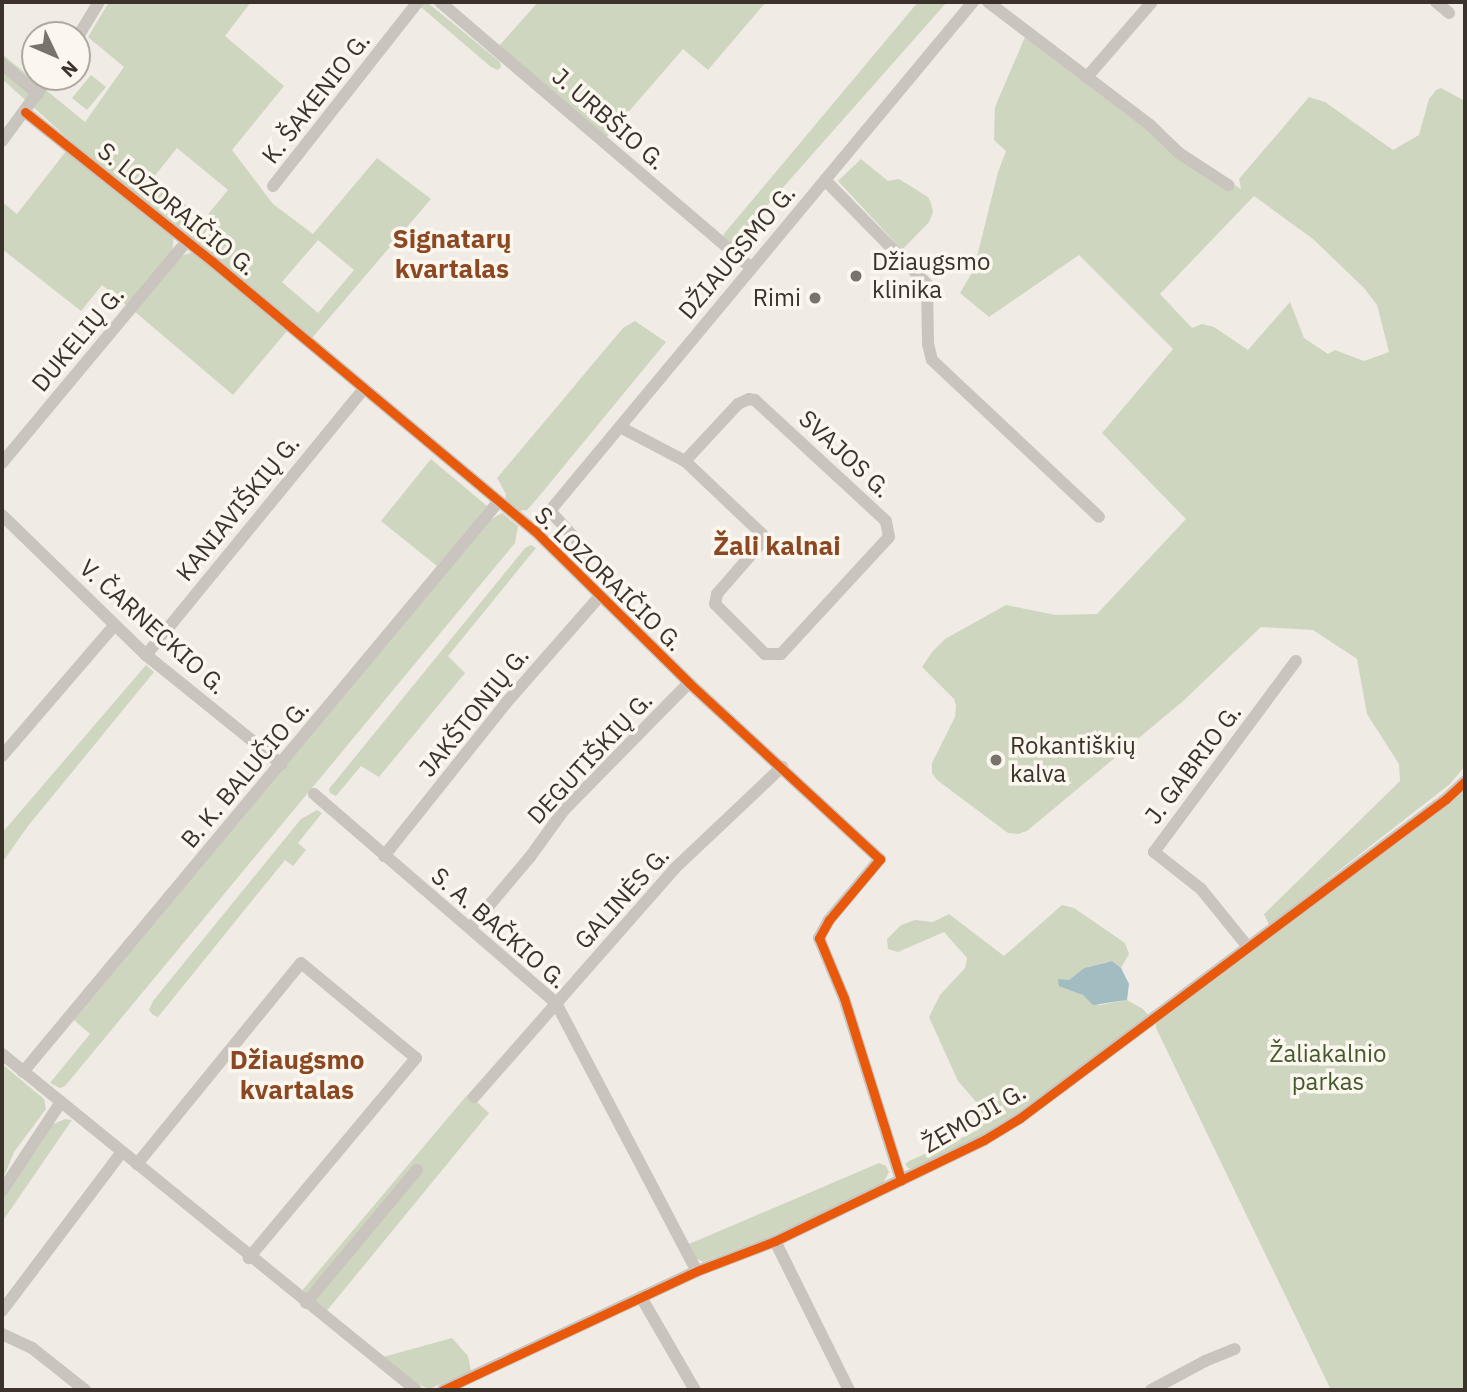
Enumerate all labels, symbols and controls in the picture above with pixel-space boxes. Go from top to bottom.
north arrow [21,21,91,91]
street label: K. ŠAKENIO G. [256,27,376,169]
text: N [56,56,83,82]
street label: J. URBŠIO G. [546,62,672,176]
street label: S. LOZORAIČIO G. [92,136,262,282]
street label: DŽIAUGSMO G. [672,179,802,325]
district label: Signatarų kvartalas [393,223,511,284]
place label: Džiaugsmo klinika [872,248,990,304]
marker: Džiaugsmo klinika [846,266,866,286]
street label: DUKELIŲ G. [26,281,130,397]
place label: Rimi [753,284,801,312]
marker: Rimi [807,290,823,306]
street label: SVAJOS G. [793,404,897,504]
street label: KANIAVIŠKIŲ G. [170,429,306,587]
street label: S. LOZORAIČIO G. [529,501,689,657]
district label: Žali kalnai [713,530,841,562]
street label: V. ČARNECKIO G. [74,554,232,700]
street label: JAKŠTONIŲ G. [413,641,535,783]
street label: DEGUTIŠKIŲ G. [521,686,659,830]
street label: B. K. BALUČIO G. [175,694,315,854]
street label: J. GABRIO G. [1139,698,1247,830]
place label: Rokantiškių kalva [1010,732,1136,788]
marker: Rokantiškių kalva [988,752,1004,768]
street label: GALINĖS G. [569,841,675,955]
street label: S. A. BAČKIO G. [425,861,573,995]
park label: Žaliakalnio parkas [1269,1040,1387,1096]
district label: Džiaugsmo kvartalas [230,1044,364,1106]
street label: ŽEMOJI G. [917,1077,1031,1159]

